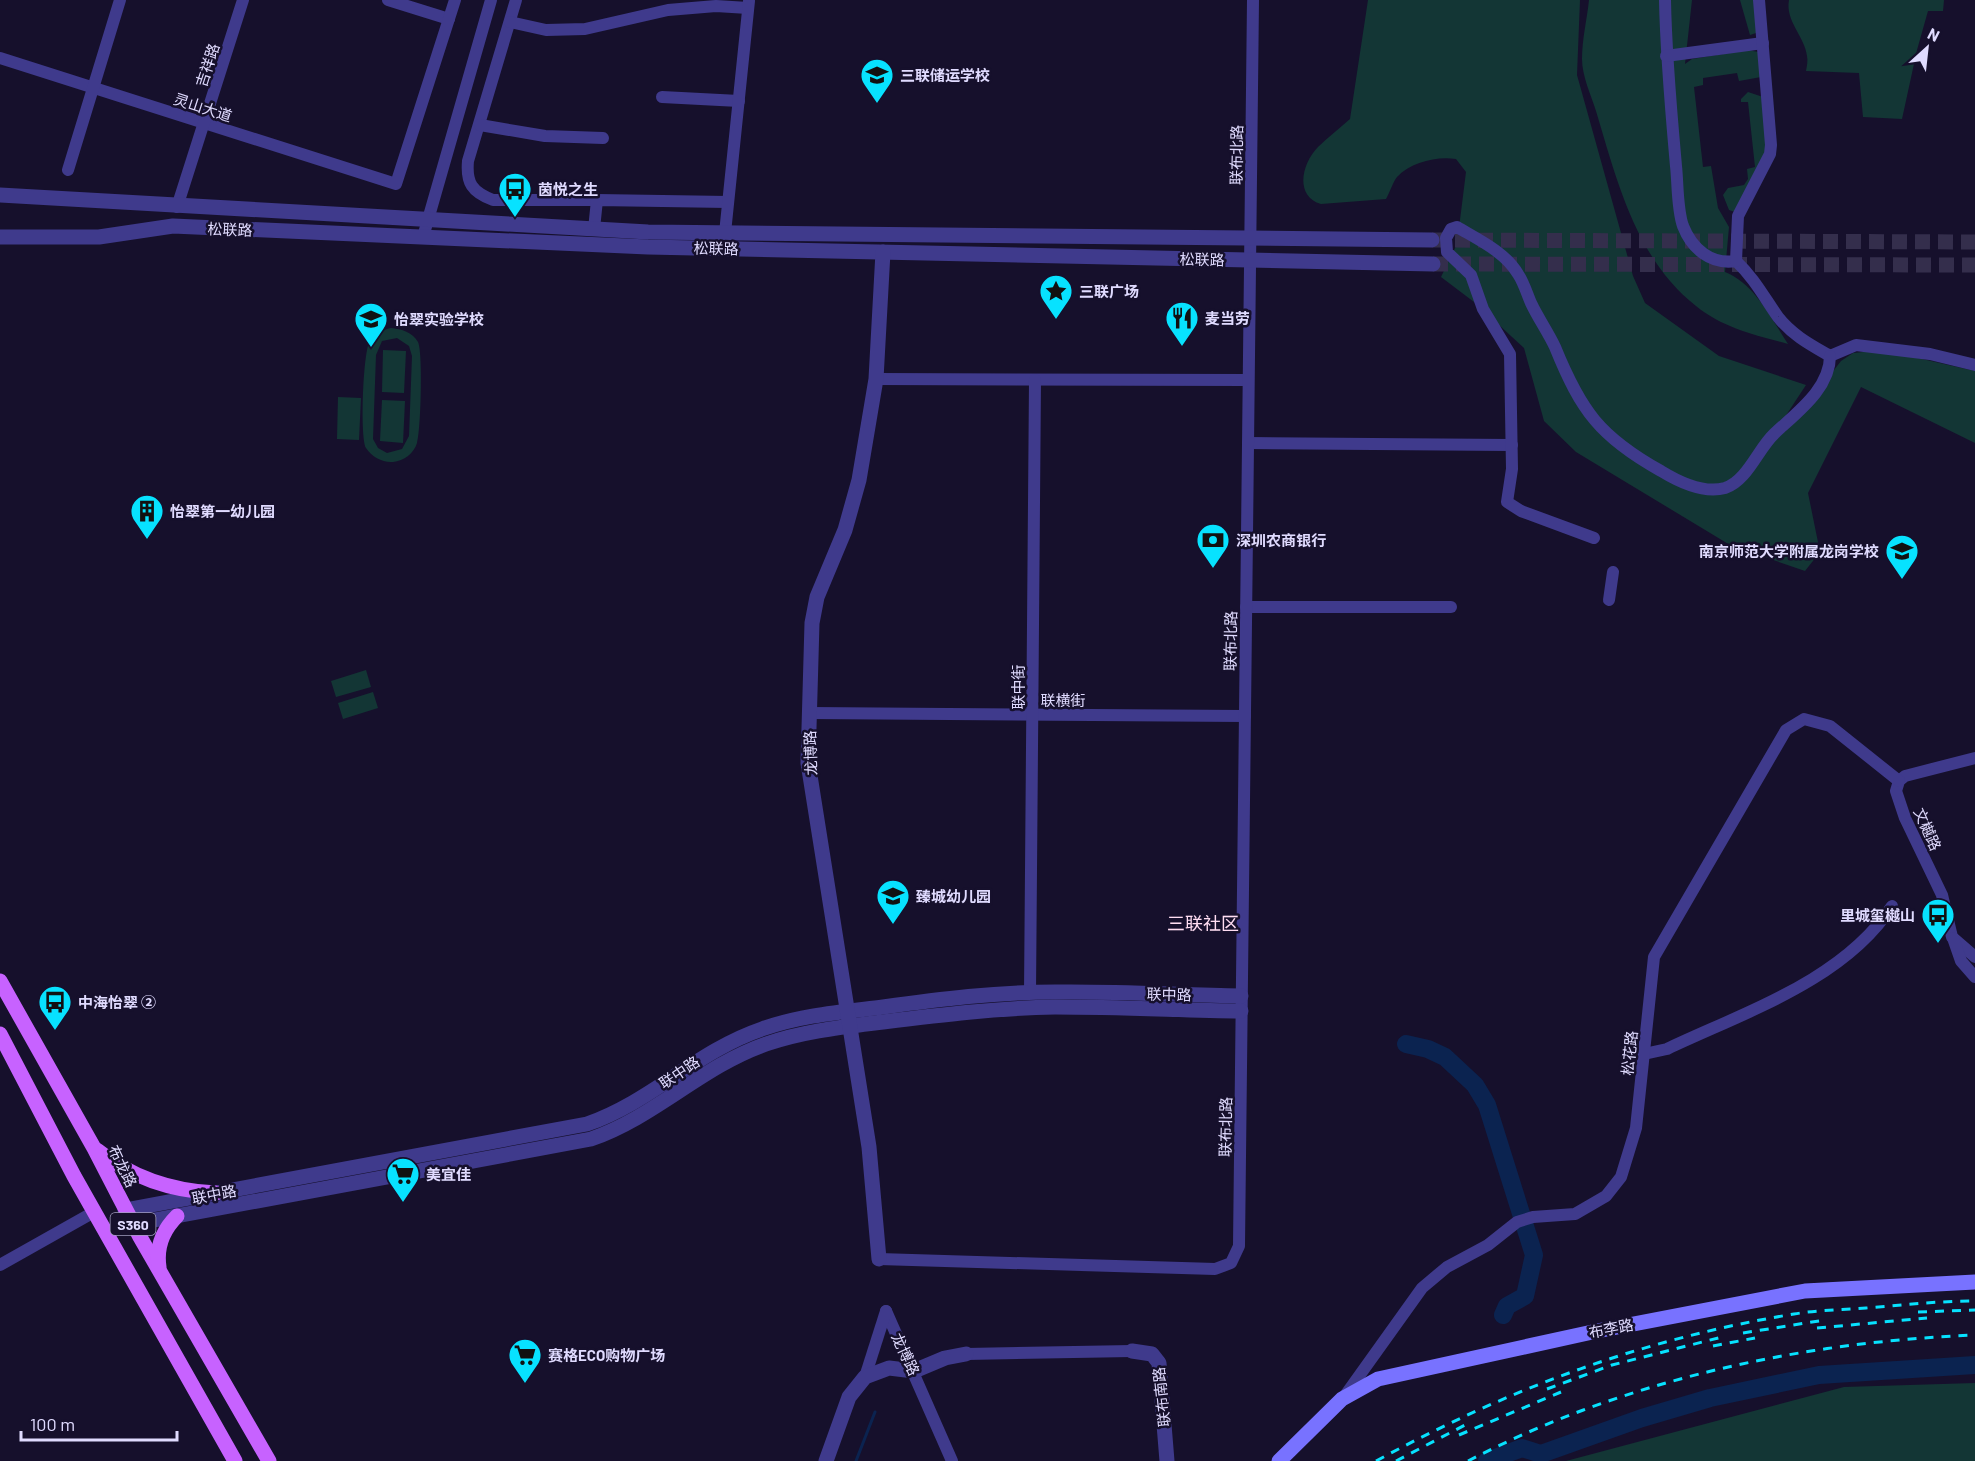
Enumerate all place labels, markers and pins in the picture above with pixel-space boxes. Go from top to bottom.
school or university icon: 三联储运学校 [859,57,895,104]
place label: 三联储运学校 [900,66,990,84]
bus stop icon: 茵悦之生 [497,171,533,218]
place label: 茵悦之生 [538,180,598,198]
place icon: 三联广场 [1038,273,1074,320]
place label: 三联广场 [1079,282,1139,300]
restaurant icon: 麦当劳 [1164,300,1200,347]
school or university icon: 怡翠实验学校 [353,301,389,348]
place label: 麦当劳 [1205,309,1250,327]
place label: 怡翠实验学校 [394,310,484,328]
building icon: 怡翠第一幼儿园 [129,493,165,540]
place label: 怡翠第一幼儿园 [170,502,275,520]
bank icon: 深圳农商银行 [1195,522,1231,569]
place label: 深圳农商银行 [1236,531,1326,549]
school or university icon: 南京师范大学附属龙岗学校 [1884,533,1920,580]
place label: 南京师范大学附属龙岗学校 [1699,542,1879,560]
school or university icon: 臻城幼儿园 [875,878,911,925]
place label: 臻城幼儿园 [916,887,991,905]
bus stop icon: 里城玺樾山 [1920,897,1956,944]
place label: 里城玺樾山 [1840,906,1915,924]
bus stop icon: 中海怡翠 ② [37,984,73,1031]
place label: 中海怡翠 ② [78,993,156,1011]
supermarket icon: 美宜佳 [385,1156,421,1203]
place label: 美宜佳 [426,1165,471,1183]
supermarket icon: 赛格ECO购物广场 [507,1337,543,1384]
place label: 赛格ECO购物广场 [548,1346,665,1364]

